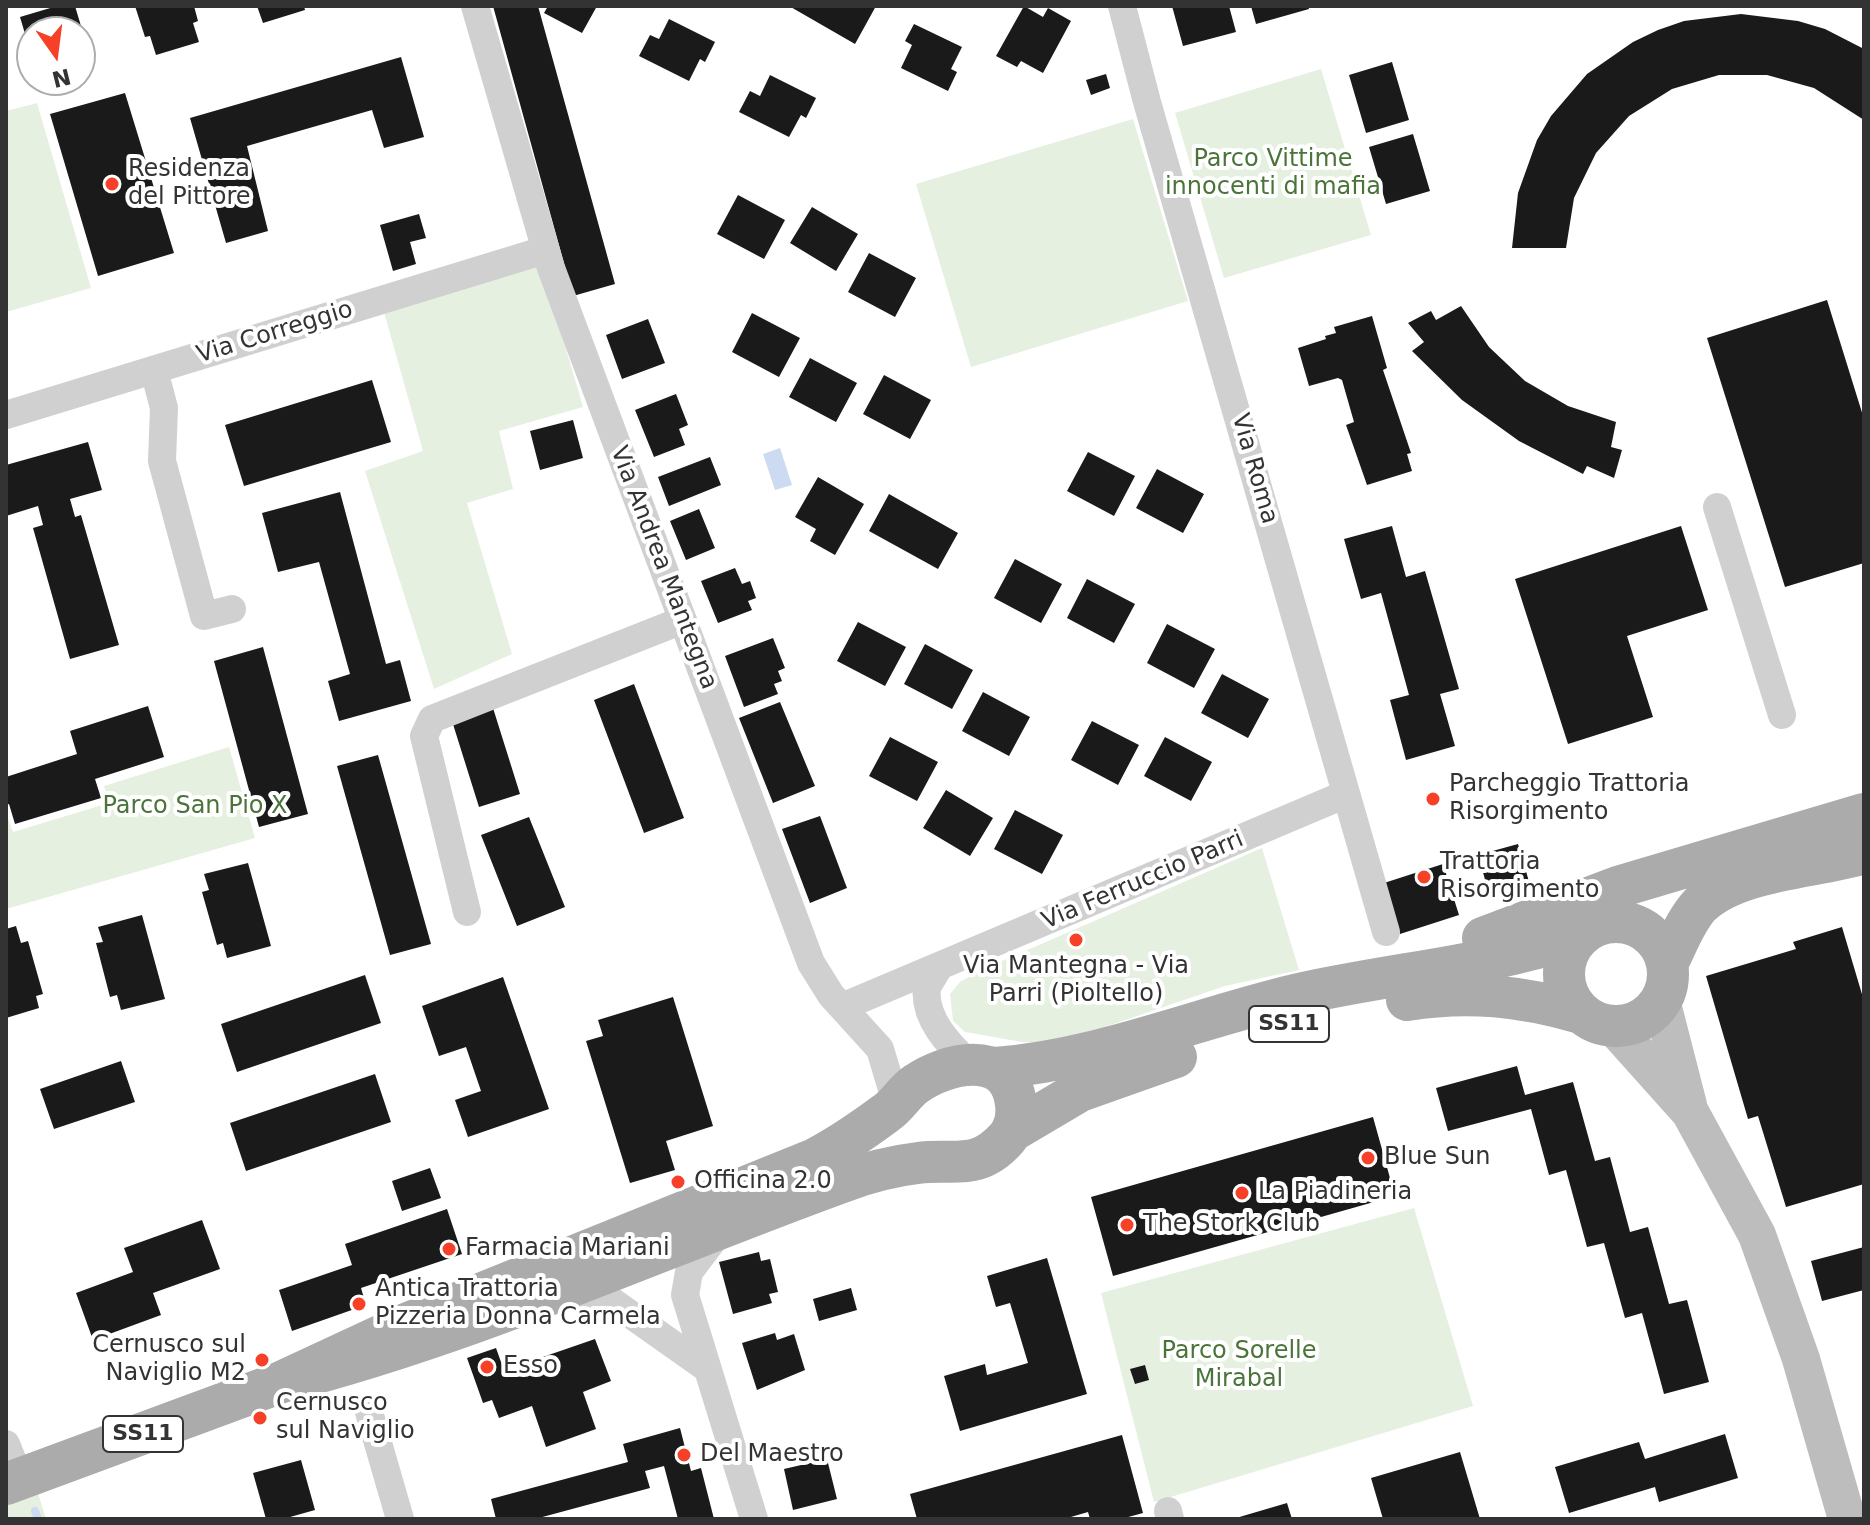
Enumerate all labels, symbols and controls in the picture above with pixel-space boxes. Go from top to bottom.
north arrow [16,16,96,96]
text: N [49,63,73,92]
park label: Parco Vittime innocenti di mafia [1165,146,1381,202]
place label: Residenza del Pittore [128,156,251,212]
marker: Residenza del Pittore [103,175,121,193]
street label: Via Correggio [193,296,357,370]
street label: Via Roma [1225,411,1283,527]
street label: Via Andrea Mantegna [603,442,723,694]
place label: Parcheggio Trattoria Risorgimento [1449,771,1690,827]
marker: Parcheggio Trattoria Risorgimento [1424,790,1442,808]
park label: Parco San Pio X [102,793,288,821]
street label: Via Ferruccio Parri [1038,826,1248,936]
place label: Trattoria Risorgimento [1440,849,1599,905]
marker: Trattoria Risorgimento [1415,868,1433,886]
marker: Via Mantegna - Via Parri (Pioltello) [1067,931,1085,949]
place label: Via Mantegna - Via Parri (Pioltello) [963,953,1189,1009]
road number: SS11 [1249,1006,1329,1042]
place label: Blue Sun [1384,1144,1490,1172]
marker: Blue Sun [1359,1149,1377,1167]
place label: Officina 2.0 [694,1168,832,1196]
marker: Officina 2.0 [669,1173,687,1191]
place label: La Piadineria [1258,1179,1412,1207]
marker: La Piadineria [1233,1184,1251,1202]
place label: The Stork Club [1143,1211,1320,1239]
marker: The Stork Club [1118,1216,1136,1234]
place label: Farmacia Mariani [465,1235,670,1263]
marker: Farmacia Mariani [440,1240,458,1258]
place label: Antica Trattoria Pizzeria Donna Carmela [375,1276,661,1332]
marker: Antica Trattoria Pizzeria Donna Carmela [350,1295,368,1313]
place label: Cernusco sul Naviglio M2 [92,1332,246,1388]
park label: Parco Sorelle Mirabal [1161,1338,1317,1394]
marker: Cernusco sul Naviglio M2 [253,1351,271,1369]
place label: Esso [503,1353,558,1381]
marker: Esso [478,1358,496,1376]
place label: Cernusco sul Naviglio [276,1390,415,1446]
marker: Cernusco sul Naviglio [251,1409,269,1427]
road number: SS11 [103,1416,183,1452]
place label: Del Maestro [700,1441,844,1469]
marker: Del Maestro [675,1446,693,1464]

